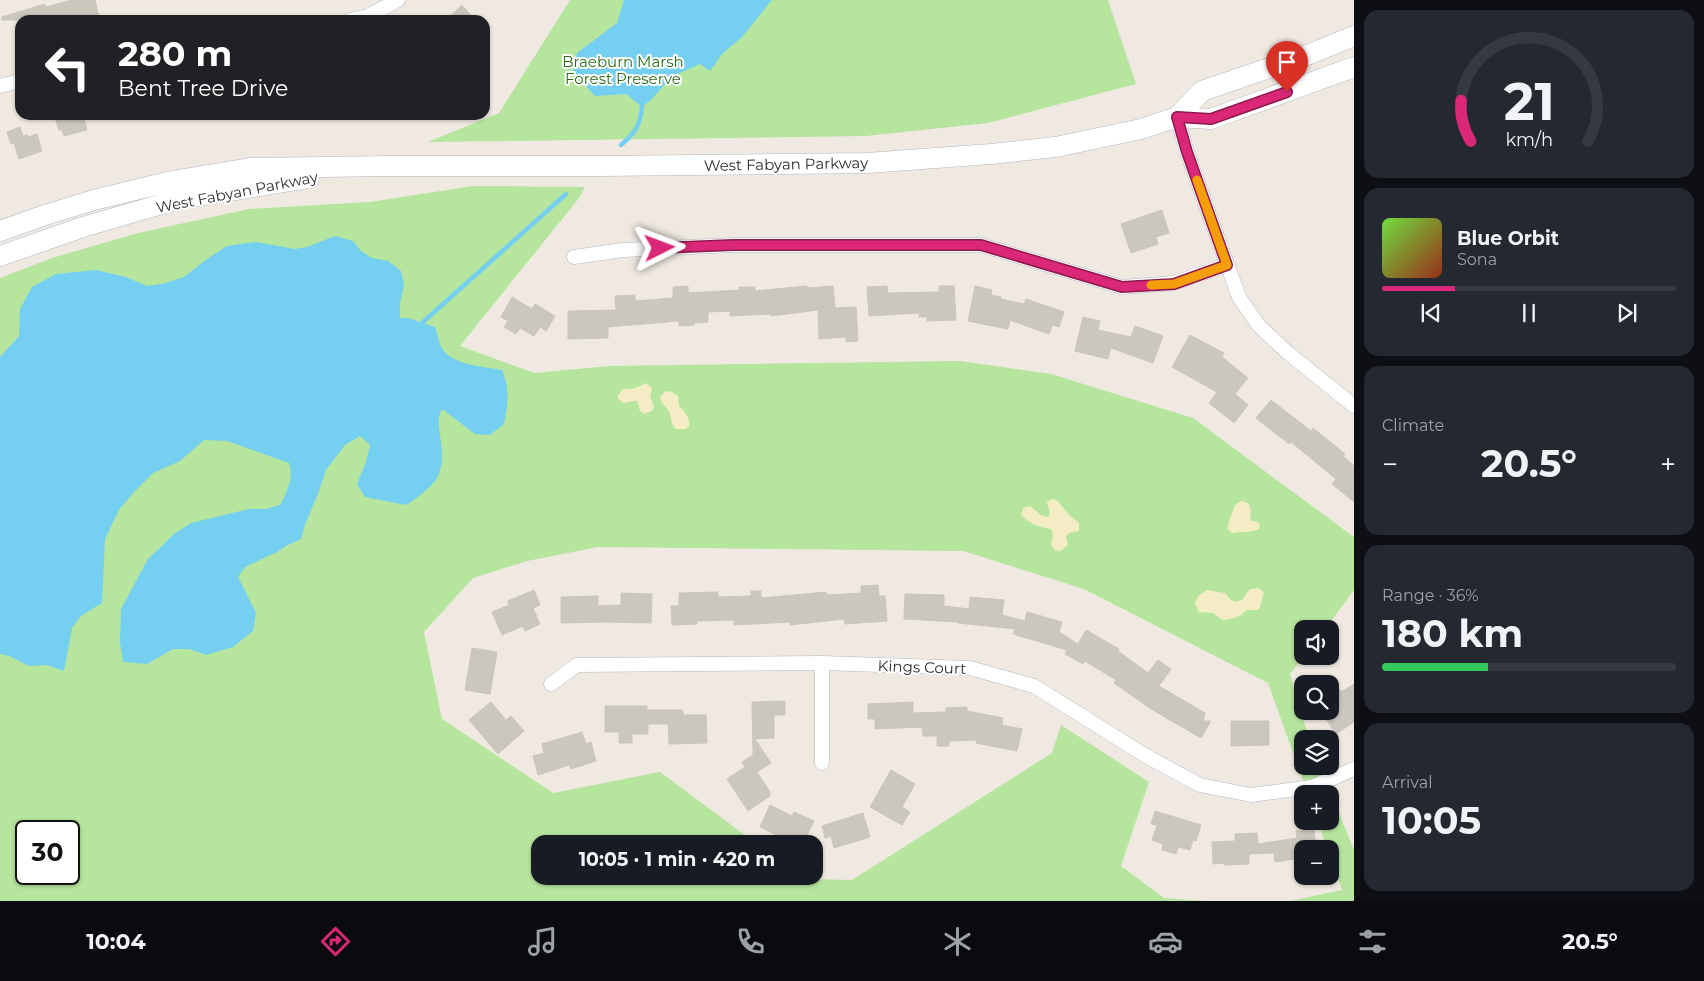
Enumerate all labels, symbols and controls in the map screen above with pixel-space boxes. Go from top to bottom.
text: 280 m [118,32,232,75]
icon: left [35,35,100,100]
pin [1266,41,1308,92]
icon: arrive [1273,48,1301,76]
park label: Braeburn Marsh Forest Preserve [562,52,684,88]
text: 21 [1503,70,1555,133]
text: Bent Tree Drive [118,75,288,102]
text: km/h [1505,129,1553,150]
street label: West Fabyan Parkway [704,153,869,175]
street label: West Fabyan Parkway [154,167,320,217]
position arrow [633,221,685,273]
text: Blue Orbit [1457,227,1559,250]
text: Sona [1457,250,1497,269]
icon: previous [1417,299,1445,327]
icon: pause [1515,299,1543,327]
icon: next [1613,299,1641,327]
text: Climate [1382,416,1444,435]
text: 20.5° [1481,440,1577,487]
text: − [1382,447,1398,481]
text: + [1660,447,1676,481]
text: Range · 36% [1382,586,1479,605]
text: 180 km [1382,610,1523,657]
map controls [1294,620,1339,885]
button: sound [1294,620,1339,665]
street label: Kings Court [877,656,967,678]
button: search [1294,675,1339,720]
button: layers [1294,730,1339,775]
text: Arrival [1382,773,1432,792]
button: + [1294,785,1339,830]
text: 10:05 [1382,797,1481,844]
speed limit sign: 30 [15,820,80,885]
button: − [1294,840,1339,885]
text: 10:05 · 1 min · 420 m [579,848,775,871]
icon: directions [318,924,353,959]
icon: music [525,924,560,959]
icon: phone [733,924,768,959]
icon: climate [940,924,975,959]
icon: car [1148,924,1183,959]
icon: filters [1355,924,1390,959]
text: 10:04 [86,928,146,955]
text: 20.5° [1562,928,1618,955]

